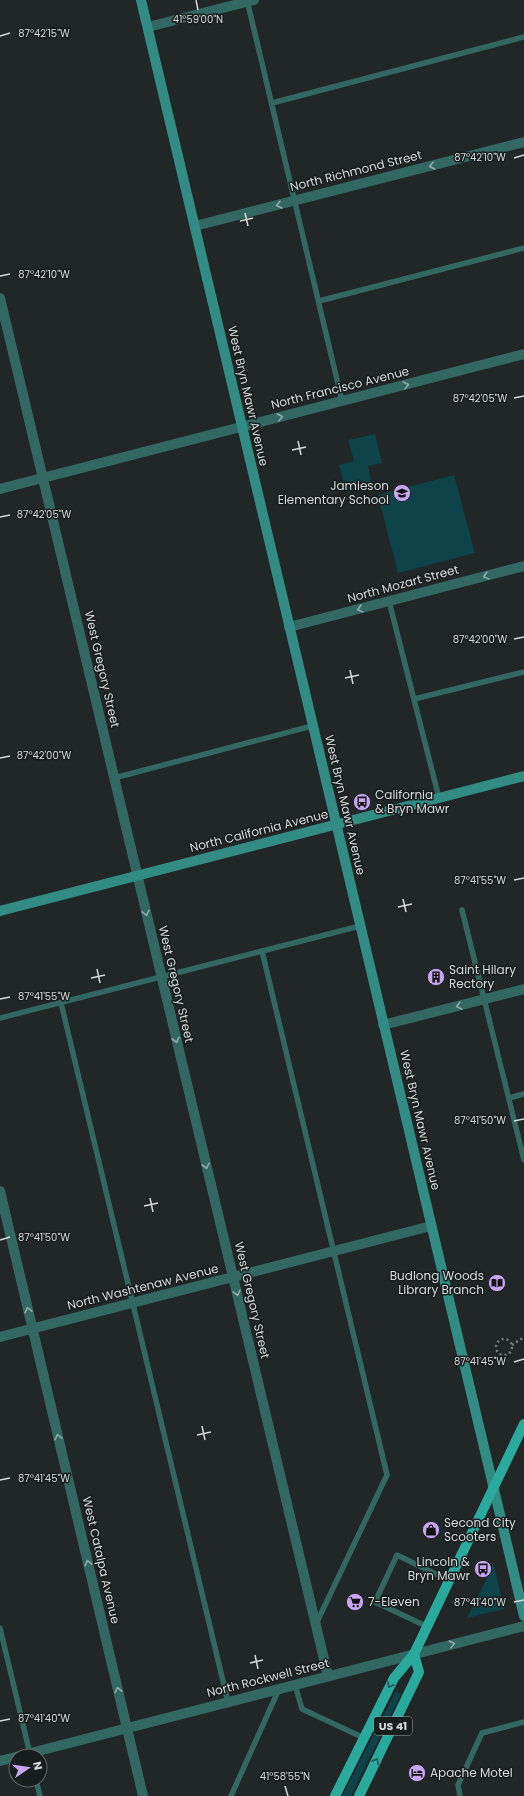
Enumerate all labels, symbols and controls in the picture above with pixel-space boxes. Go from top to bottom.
text: 41°59'00"N [173,12,223,27]
text: 87°42'15"W [18,26,70,41]
street label: North Richmond Street [288,146,424,195]
text: 87°42'10"W [454,150,506,165]
one-way arrow [429,161,435,169]
one-way arrow [276,200,282,208]
text: 87°42'10"W [18,267,70,282]
street label: West Bryn Mawr Avenue [224,324,273,468]
street label: North Francisco Avenue [269,362,411,413]
one-way arrow [402,381,409,390]
text: 87°42'05"W [453,391,508,406]
one-way arrow [276,414,283,422]
place label: Jamieson Elementary School [278,477,389,508]
school or university icon: Jamieson Elementary School [392,483,412,503]
text: 87°42'05"W [17,507,72,522]
street label: North Mozart Street [345,560,460,607]
one-way arrow [483,571,490,580]
one-way arrow [357,604,364,612]
street label: West Gregory Street [81,609,124,729]
text: 87°42'00"W [453,632,508,647]
street label: West Bryn Mawr Avenue [321,733,370,877]
text: 87°42'00"W [17,748,72,763]
place label: California & Bryn Mawr [375,786,450,817]
bus stop icon: California & Bryn Mawr [352,792,372,812]
street label: North California Avenue [188,805,330,856]
text: 87°41'55"W [454,873,506,888]
one-way arrow [141,910,150,917]
street label: West Gregory Street [155,924,198,1044]
place label: Saint Hilary Rectory [449,961,516,992]
building icon: Saint Hilary Rectory [426,967,446,987]
text: 87°41'55"W [18,989,70,1004]
one-way arrow [456,1001,463,1010]
one-way arrow [172,1037,180,1043]
street label: West Bryn Mawr Avenue [396,1048,445,1192]
text: 87°41'50"W [454,1113,506,1128]
one-way arrow [202,1163,210,1169]
text: 87°41'50"W [18,1230,70,1245]
street label: West Gregory Street [231,1240,274,1360]
street label: North Washtenaw Avenue [65,1259,220,1314]
place label: Budlong Woods Library Branch [390,1267,484,1298]
library icon: Budlong Woods Library Branch [487,1273,507,1293]
one-way arrow [232,1290,240,1296]
one-way arrow [25,1307,33,1314]
text: 87°41'45"W [454,1354,506,1369]
one-way arrow [55,1434,63,1440]
text: 87°41'45"W [18,1471,70,1486]
street label: West Catalpa Avenue [79,1494,124,1625]
place label: Second City Scooters [444,1514,516,1545]
shop icon: Second City Scooters [421,1520,441,1540]
place label: Lincoln & Bryn Mawr [408,1553,471,1584]
bus stop icon: Lincoln & Bryn Mawr [473,1559,493,1579]
one-way arrow [85,1560,93,1567]
supermarket icon: 7-Eleven [345,1592,365,1612]
place label: 7-Eleven [368,1593,420,1610]
text: 87°41'40"W [454,1595,506,1610]
one-way arrow [449,1641,455,1649]
street label: North Rockwell Street [205,1654,331,1701]
one-way arrow [387,1680,395,1688]
one-way arrow [115,1687,123,1693]
text: 87°41'40"W [18,1711,70,1726]
road number: US 41 [374,1717,412,1735]
north arrow [8,1748,48,1788]
one-way arrow [371,1757,379,1765]
text: N [29,1760,46,1772]
hotel icon: Apache Motel [407,1763,427,1783]
place label: Apache Motel [430,1764,513,1781]
text: 41°58'55"N [260,1769,310,1784]

